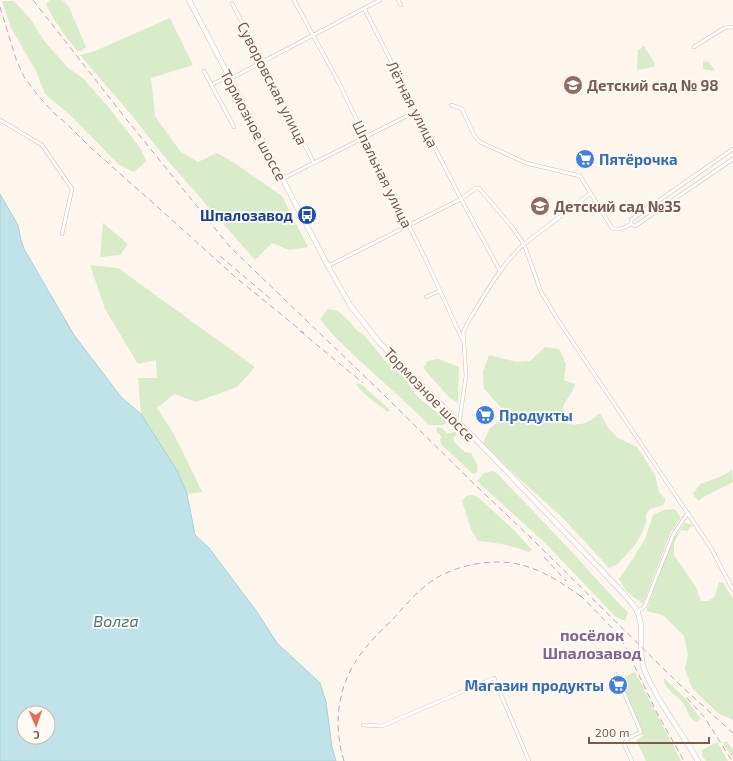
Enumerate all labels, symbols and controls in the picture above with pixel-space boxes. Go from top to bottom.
street label: Суворовская улица [233,18,312,148]
street label: Лётная улица [382,57,443,151]
street label: Тормозное шоссе [217,66,291,184]
school or university icon: Детский сад № 98 [562,74,584,96]
place label: Детский сад № 98 [587,76,719,94]
street label: Шпальная улица [348,117,417,231]
supermarket icon: Пятёрочка [574,148,596,170]
place label: Пятёрочка [599,150,678,168]
school or university icon: Детский сад №35 [529,195,551,217]
place label: Детский сад №35 [554,197,681,215]
bus stop icon: Шпалозавод [296,204,318,226]
place label: Шпалозавод [200,206,294,224]
street label: Тормозное шоссе [381,343,479,445]
supermarket icon: Продукты [474,404,496,426]
place label: Продукты [499,406,573,424]
water label: Волга [93,611,139,630]
district label: посёлок Шпалозавод [542,625,642,662]
supermarket icon: Магазин продукты [607,674,629,696]
place label: Магазин продукты [465,676,604,694]
north arrow [16,705,56,745]
scale bar [589,719,709,745]
text: 200 m [595,725,629,739]
text: С [32,729,40,742]

